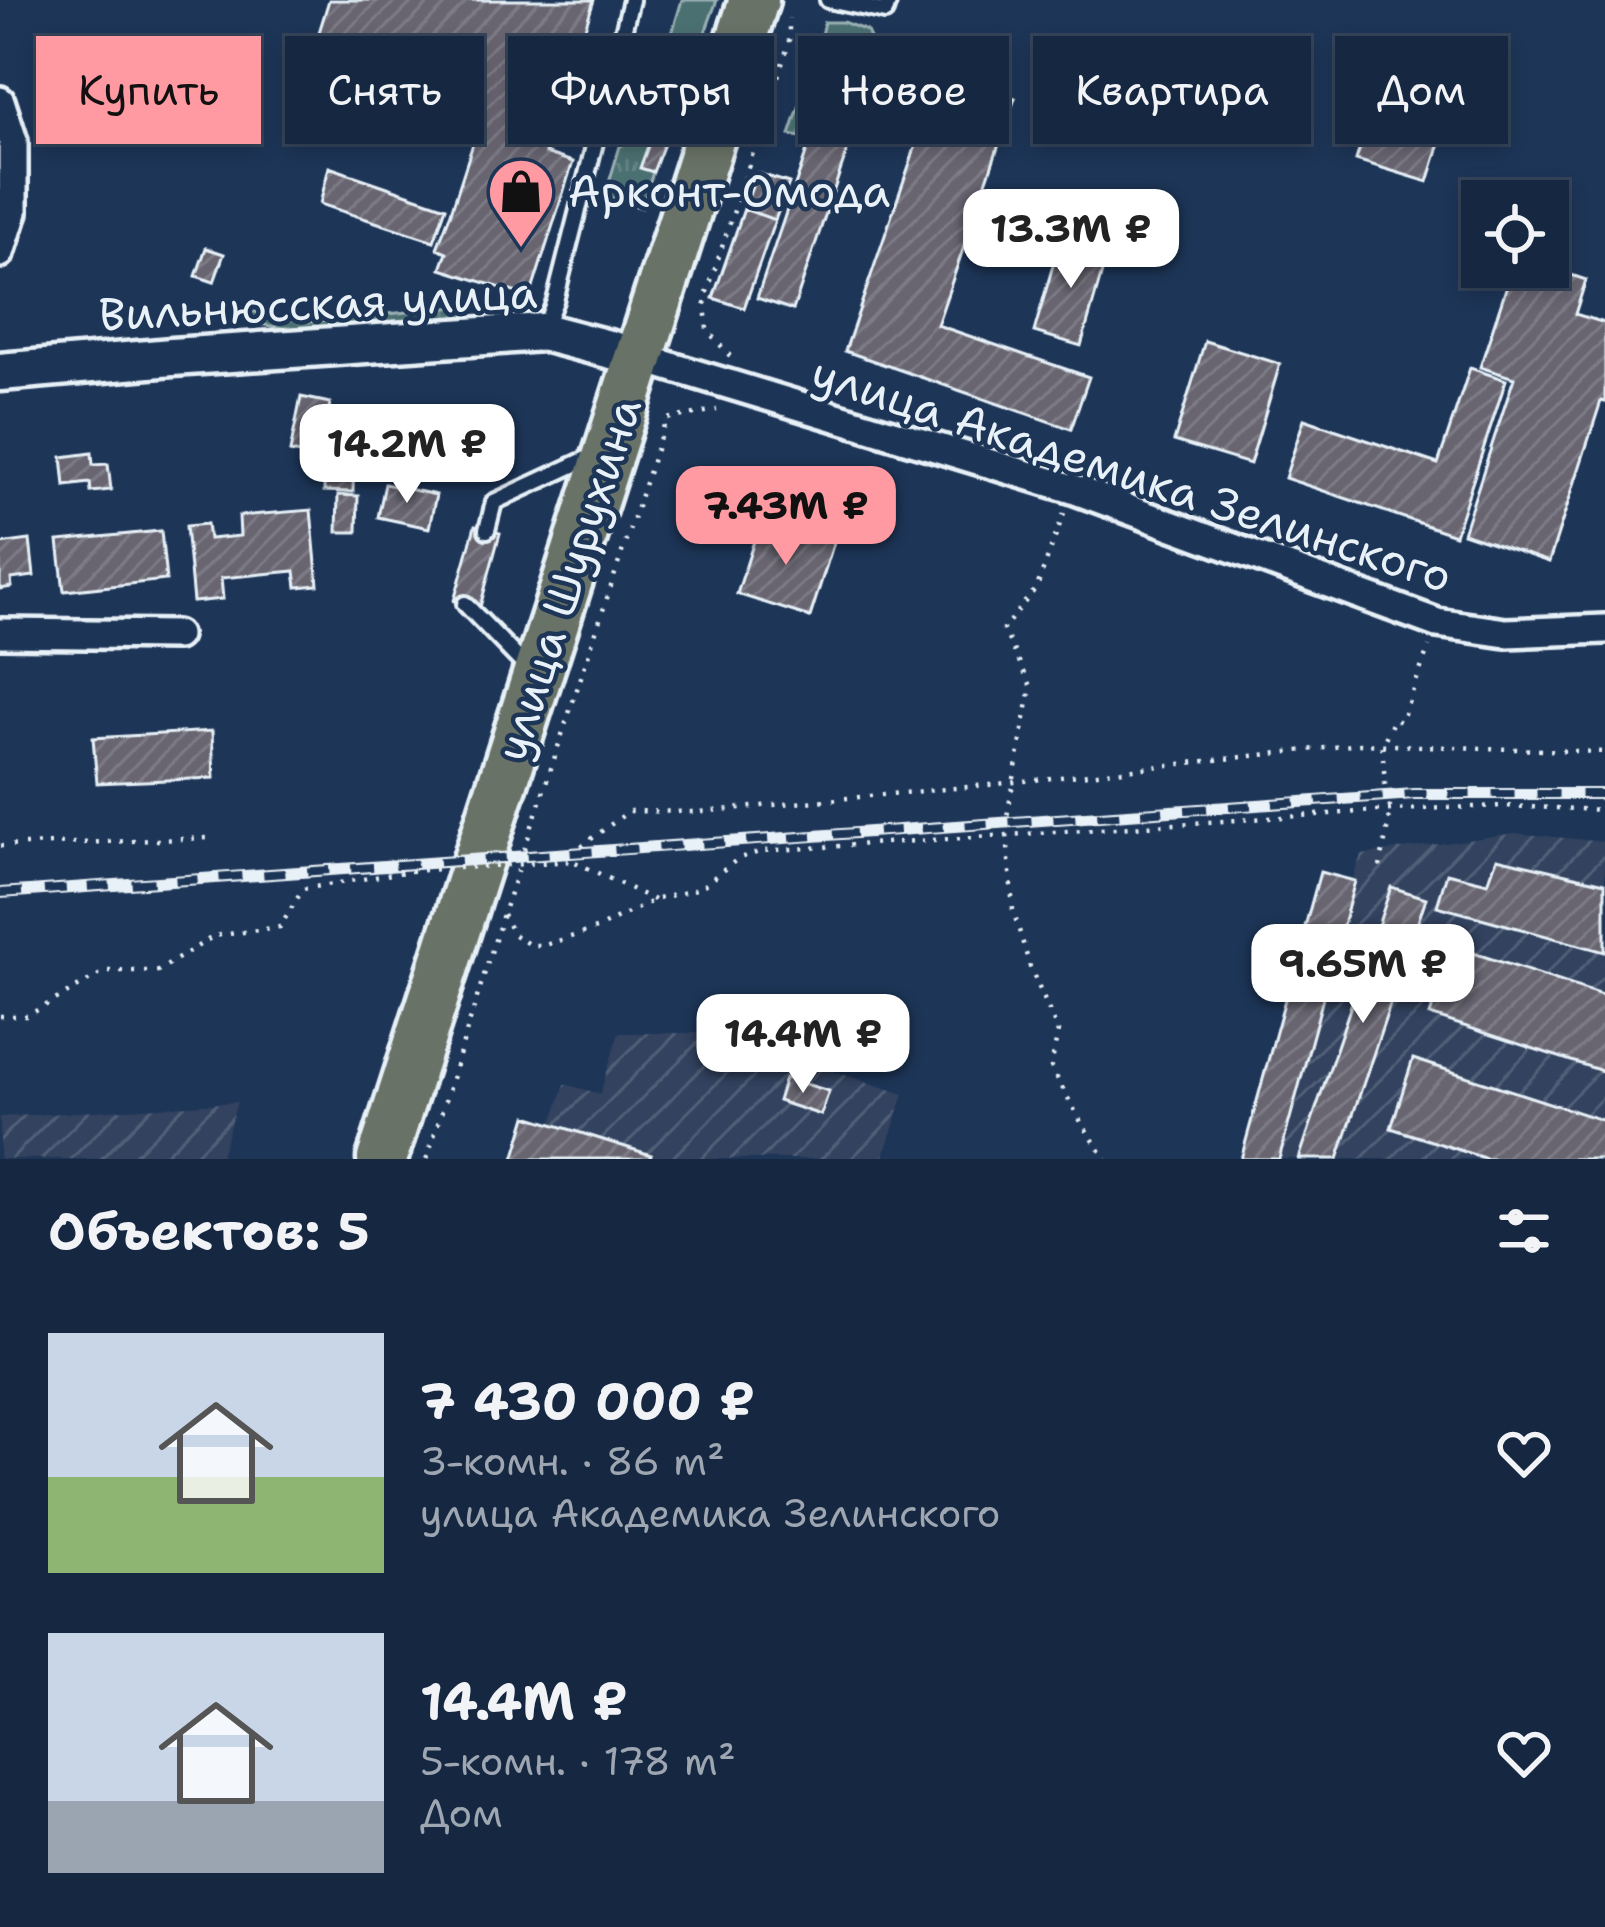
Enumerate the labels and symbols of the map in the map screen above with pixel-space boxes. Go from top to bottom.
shop icon: Арконт-Омода [486,156,556,250]
place label: Арконт-Омода [568,161,890,221]
pin: 13.3M ₽ [960,189,1182,291]
street label: Вильнюсская улица [97,262,539,344]
street label: улица Академика Зелинского [804,342,1460,606]
street label: улица Шурухина [481,390,655,768]
pin: 14.2M ₽ [296,404,518,506]
pin: 7.43M ₽ [675,466,897,568]
pin: 9.65M ₽ [1252,924,1474,1026]
pin: 14.4M ₽ [692,994,914,1096]

